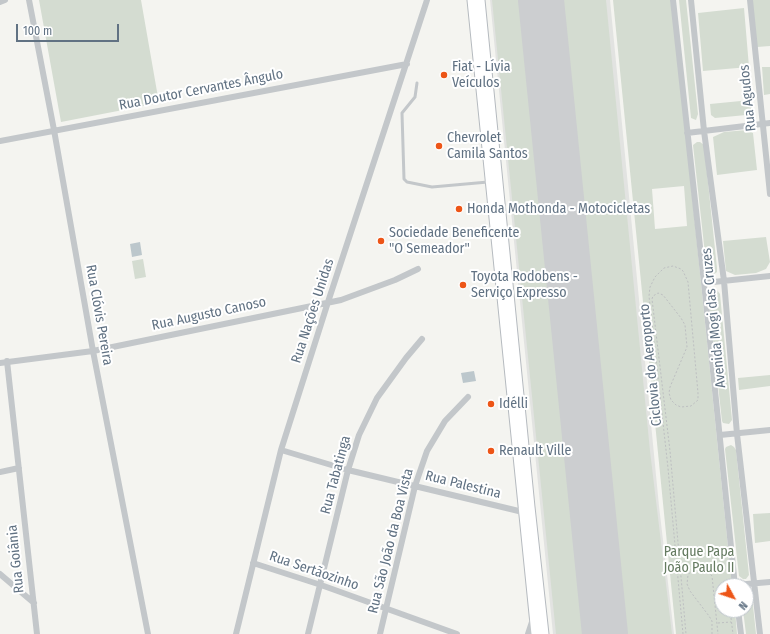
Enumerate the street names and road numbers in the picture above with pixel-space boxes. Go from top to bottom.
street label: Rua Agudos [736,64,760,132]
street label: Rua Doutor Cervantes Ângulo [118,66,284,114]
street label: Avenida Mogi das Cruzes [698,247,730,389]
street label: Rua Nações Unidas [288,257,338,365]
street label: Rua Clóvis Pereira [82,263,116,367]
street label: Rua Augusto Canoso [150,294,268,334]
street label: Ciclovia do Aeroporto [636,303,666,427]
street label: Rua Tabatinga [317,434,355,516]
street label: Rua São João da Boa Vista [365,467,417,615]
street label: Rua Palestina [423,468,503,502]
street label: Rua Goiânia [4,524,28,594]
street label: Rua Sertãozinho [267,548,361,594]

